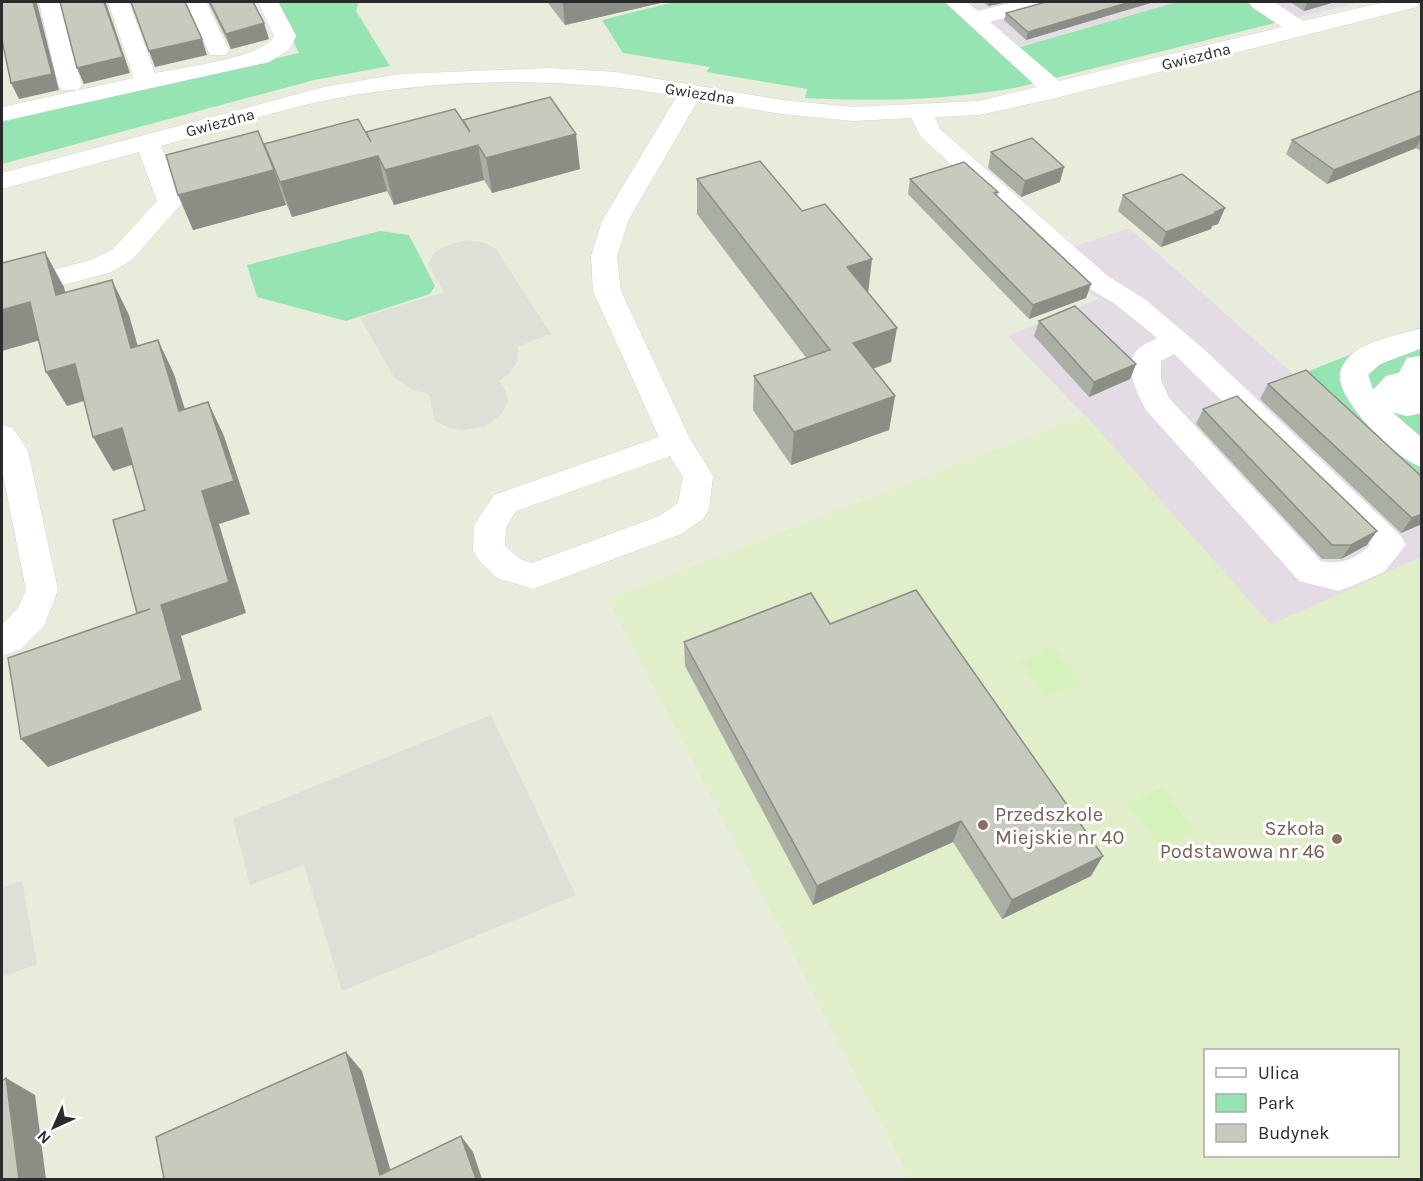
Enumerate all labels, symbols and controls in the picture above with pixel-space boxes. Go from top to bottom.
street label: Gwiezdna [1160,39,1233,74]
street label: Gwiezdna [664,79,736,108]
street label: Gwiezdna [184,104,257,141]
place label: Przedszkole Miejskie nr 40 [995,803,1124,849]
place label: Szkoła Podstawowa nr 46 [1160,817,1325,863]
marker: Przedszkole Miejskie nr 40 [976,818,990,832]
marker: Szkoła Podstawowa nr 46 [1330,832,1344,846]
legend [1204,1049,1399,1157]
text: Ulica [1258,1062,1299,1084]
text: Park [1258,1092,1295,1114]
north arrow [24,1097,84,1157]
text: Budynek [1258,1122,1329,1144]
text: N [33,1126,55,1148]

